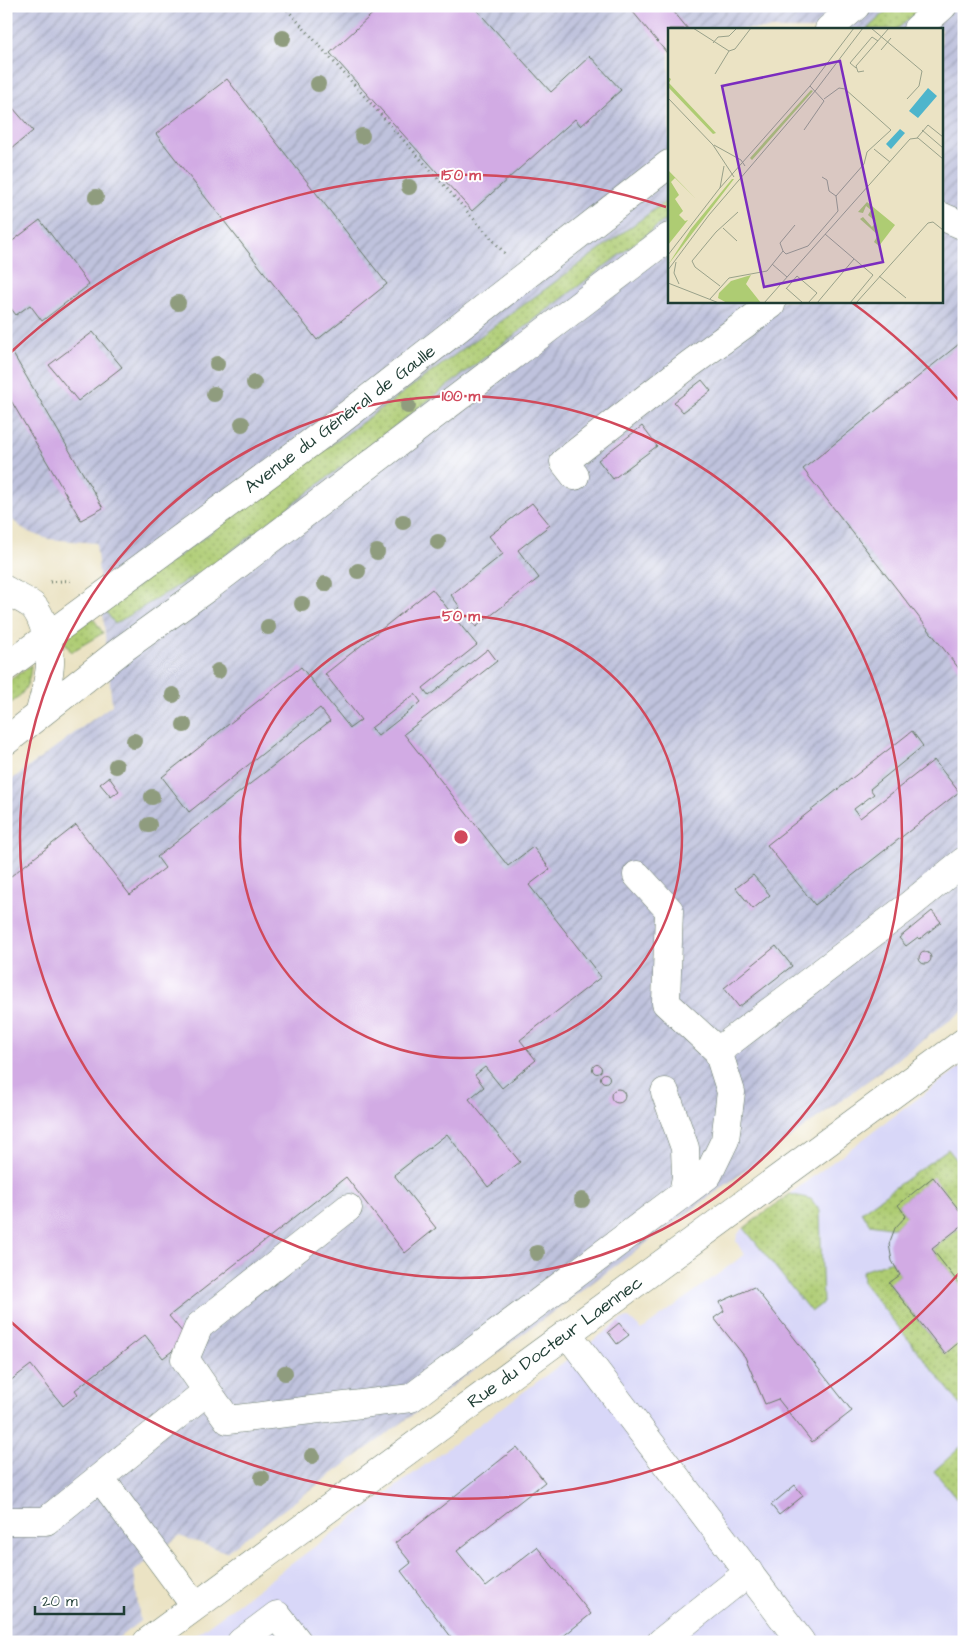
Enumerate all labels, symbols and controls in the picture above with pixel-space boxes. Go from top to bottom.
inset map [668,28,942,302]
text: 150 m [441,165,481,186]
street label: Avenue du Général de Gaulle [239,339,441,499]
text: 100 m [442,386,481,407]
text: 50 m [442,606,480,627]
centre of rings [452,828,470,846]
street label: Rue du Docteur Laennec [462,1270,648,1414]
scale bar [35,1583,124,1615]
text: 20 m [42,1591,78,1612]

